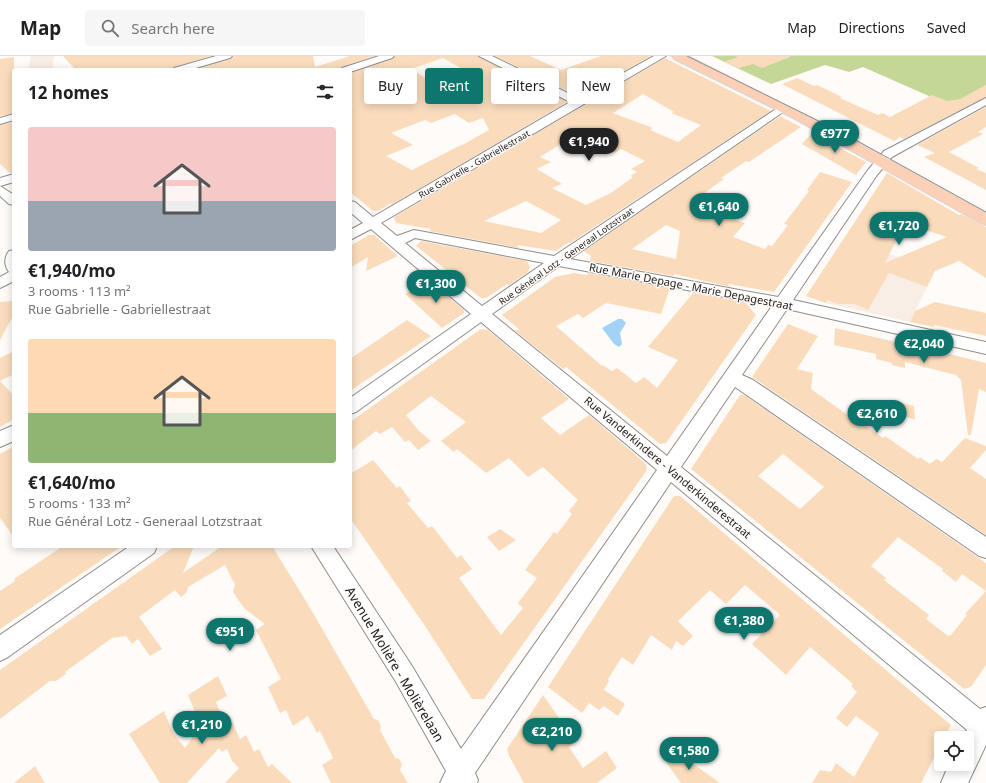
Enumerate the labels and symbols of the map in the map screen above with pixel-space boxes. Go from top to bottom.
pin: €977 [811,120,859,154]
street label: Rue Gabrielle - Gabriellestraat [416,126,533,201]
pin: €1,940 [556,128,622,162]
pin: €1,640 [686,193,752,227]
street label: Rue Général Lotz - Generaal Lotzstraat [496,204,637,308]
pin: €1,720 [866,212,932,246]
street label: Rue Marie Depage - Marie Depagestraat [588,259,794,313]
pin: €1,300 [403,270,469,304]
pin: €2,040 [891,330,957,364]
street label: Rue Vanderkindere - Vanderkinderestraat [581,393,755,541]
pin: €2,610 [844,400,910,434]
street label: Avenue Molière - Molièrelaan [341,583,449,745]
pin: €1,380 [711,607,777,641]
pin: €951 [206,618,254,652]
pin: €1,210 [169,711,235,745]
pin: €2,210 [519,718,585,752]
pin: €1,580 [656,737,722,771]

